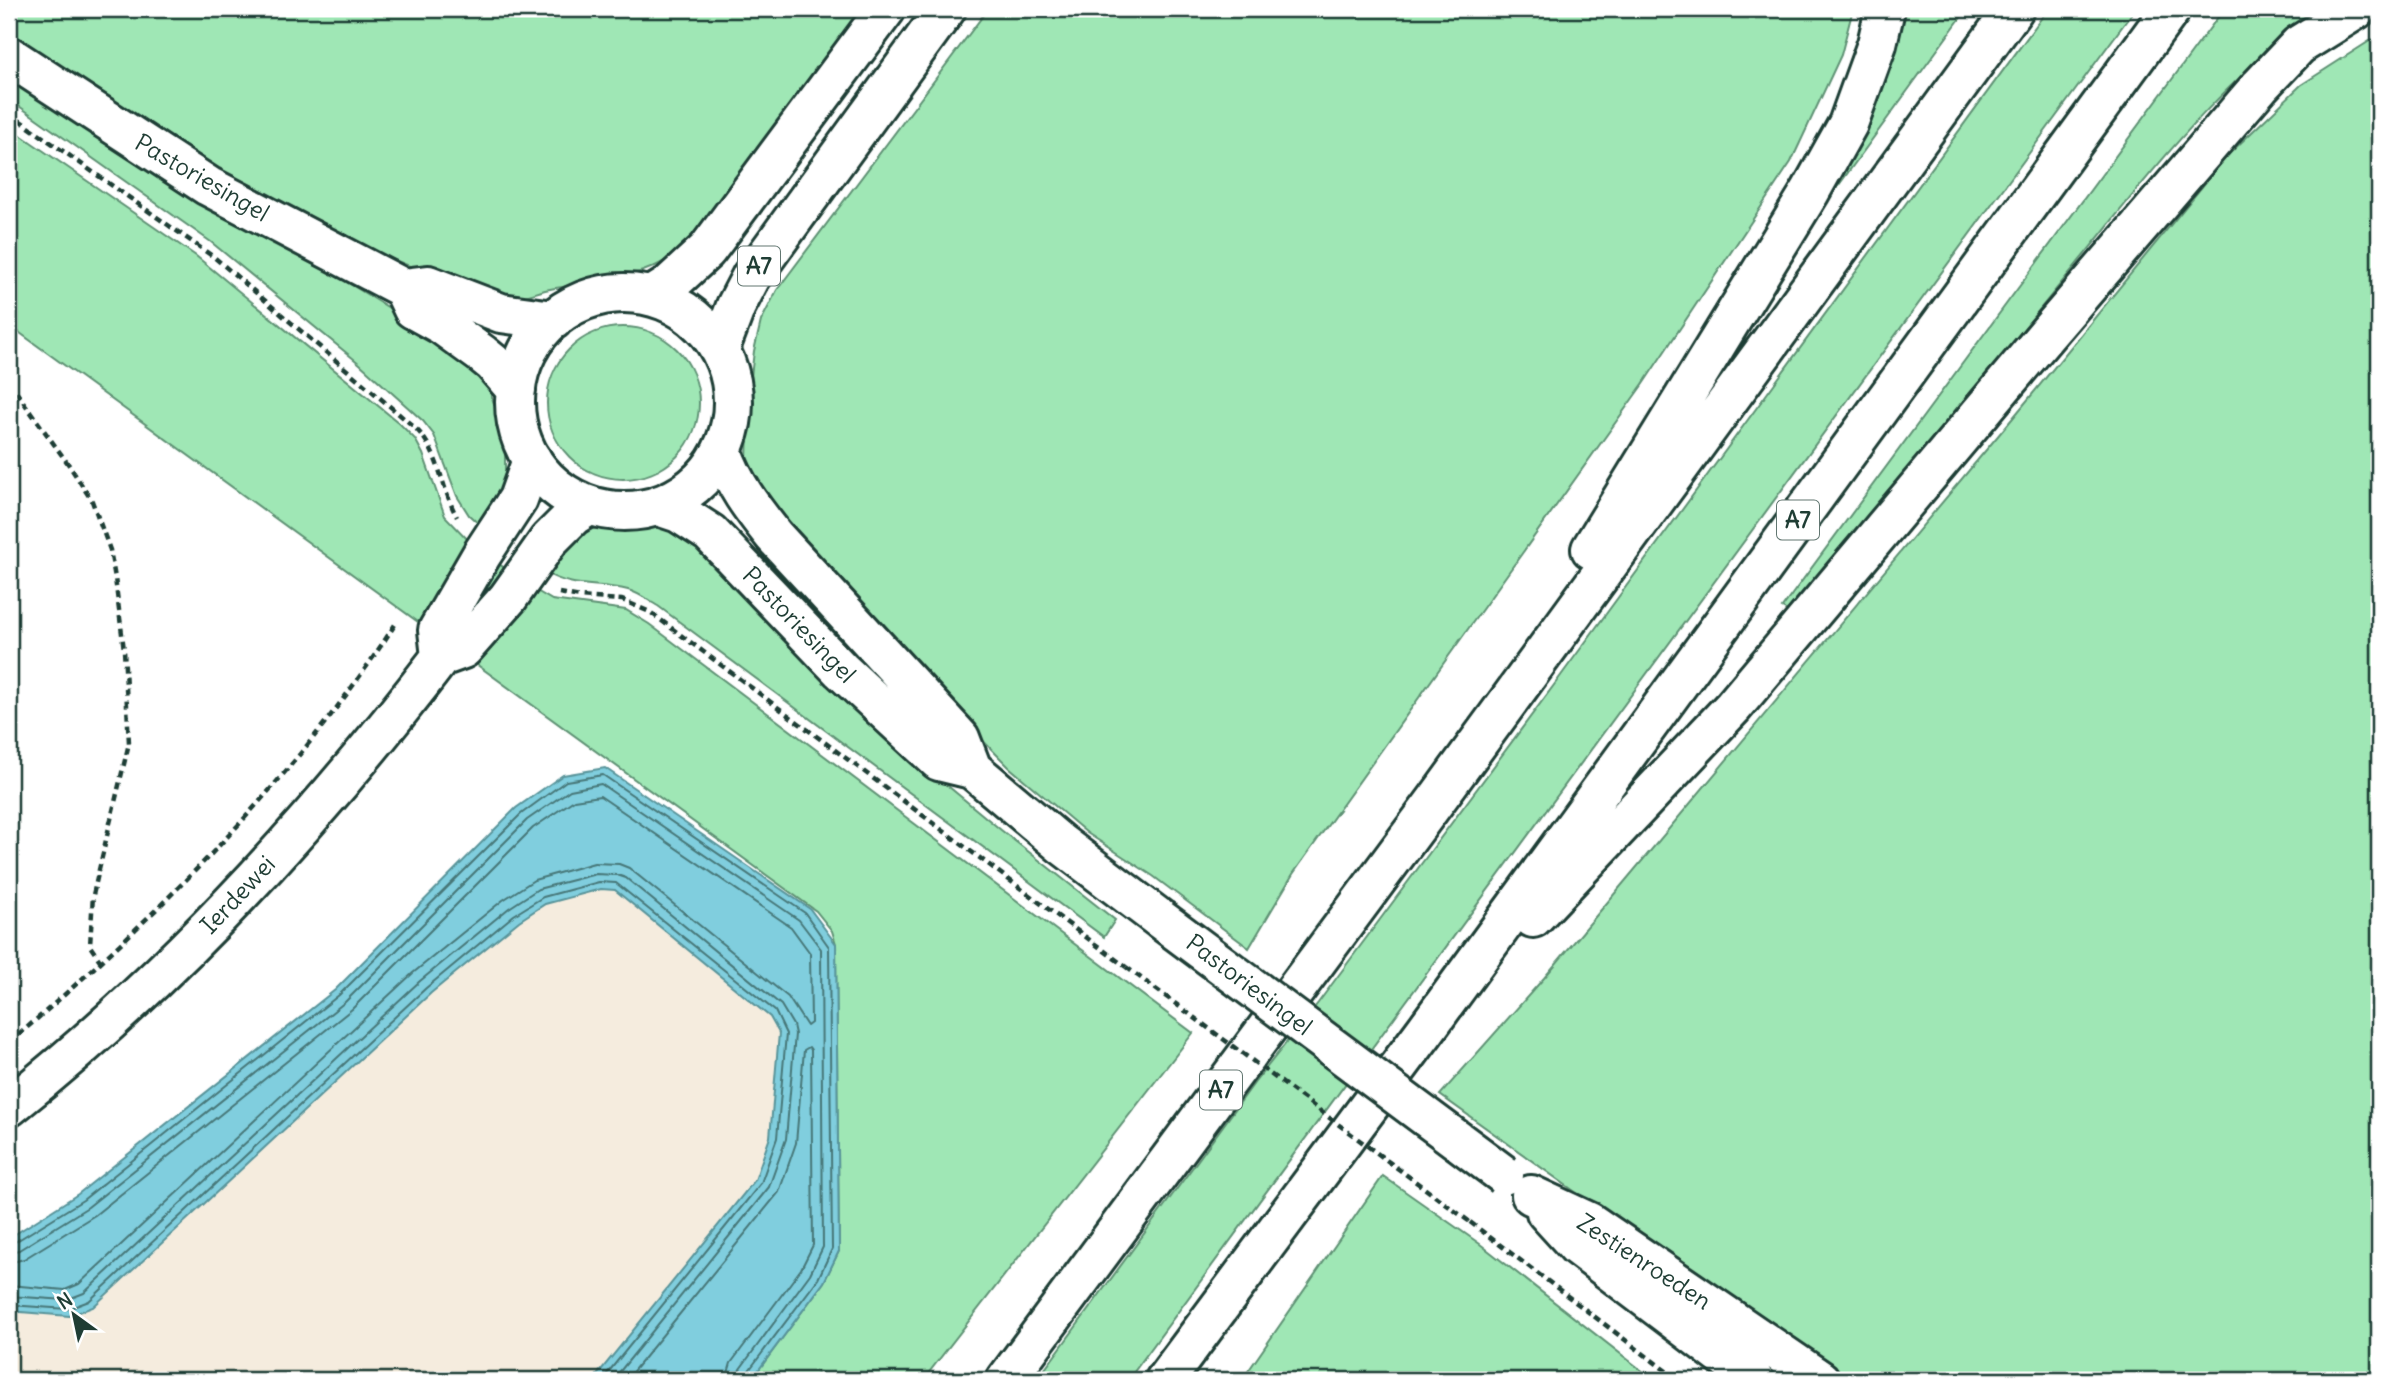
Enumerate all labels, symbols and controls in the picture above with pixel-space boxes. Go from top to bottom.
street label: Pastoriesingel [130,127,275,228]
road number: A7 [738,246,780,286]
road number: A7 [1777,500,1819,540]
street label: Pastoriesingel [737,560,863,689]
street label: Ierdewei [194,849,281,940]
street label: Pastoriesingel [1181,927,1319,1041]
road number: A7 [1200,1070,1242,1110]
street label: Zestienroeden [1572,1207,1717,1316]
north arrow [38,1280,108,1350]
text: N [53,1287,77,1314]

